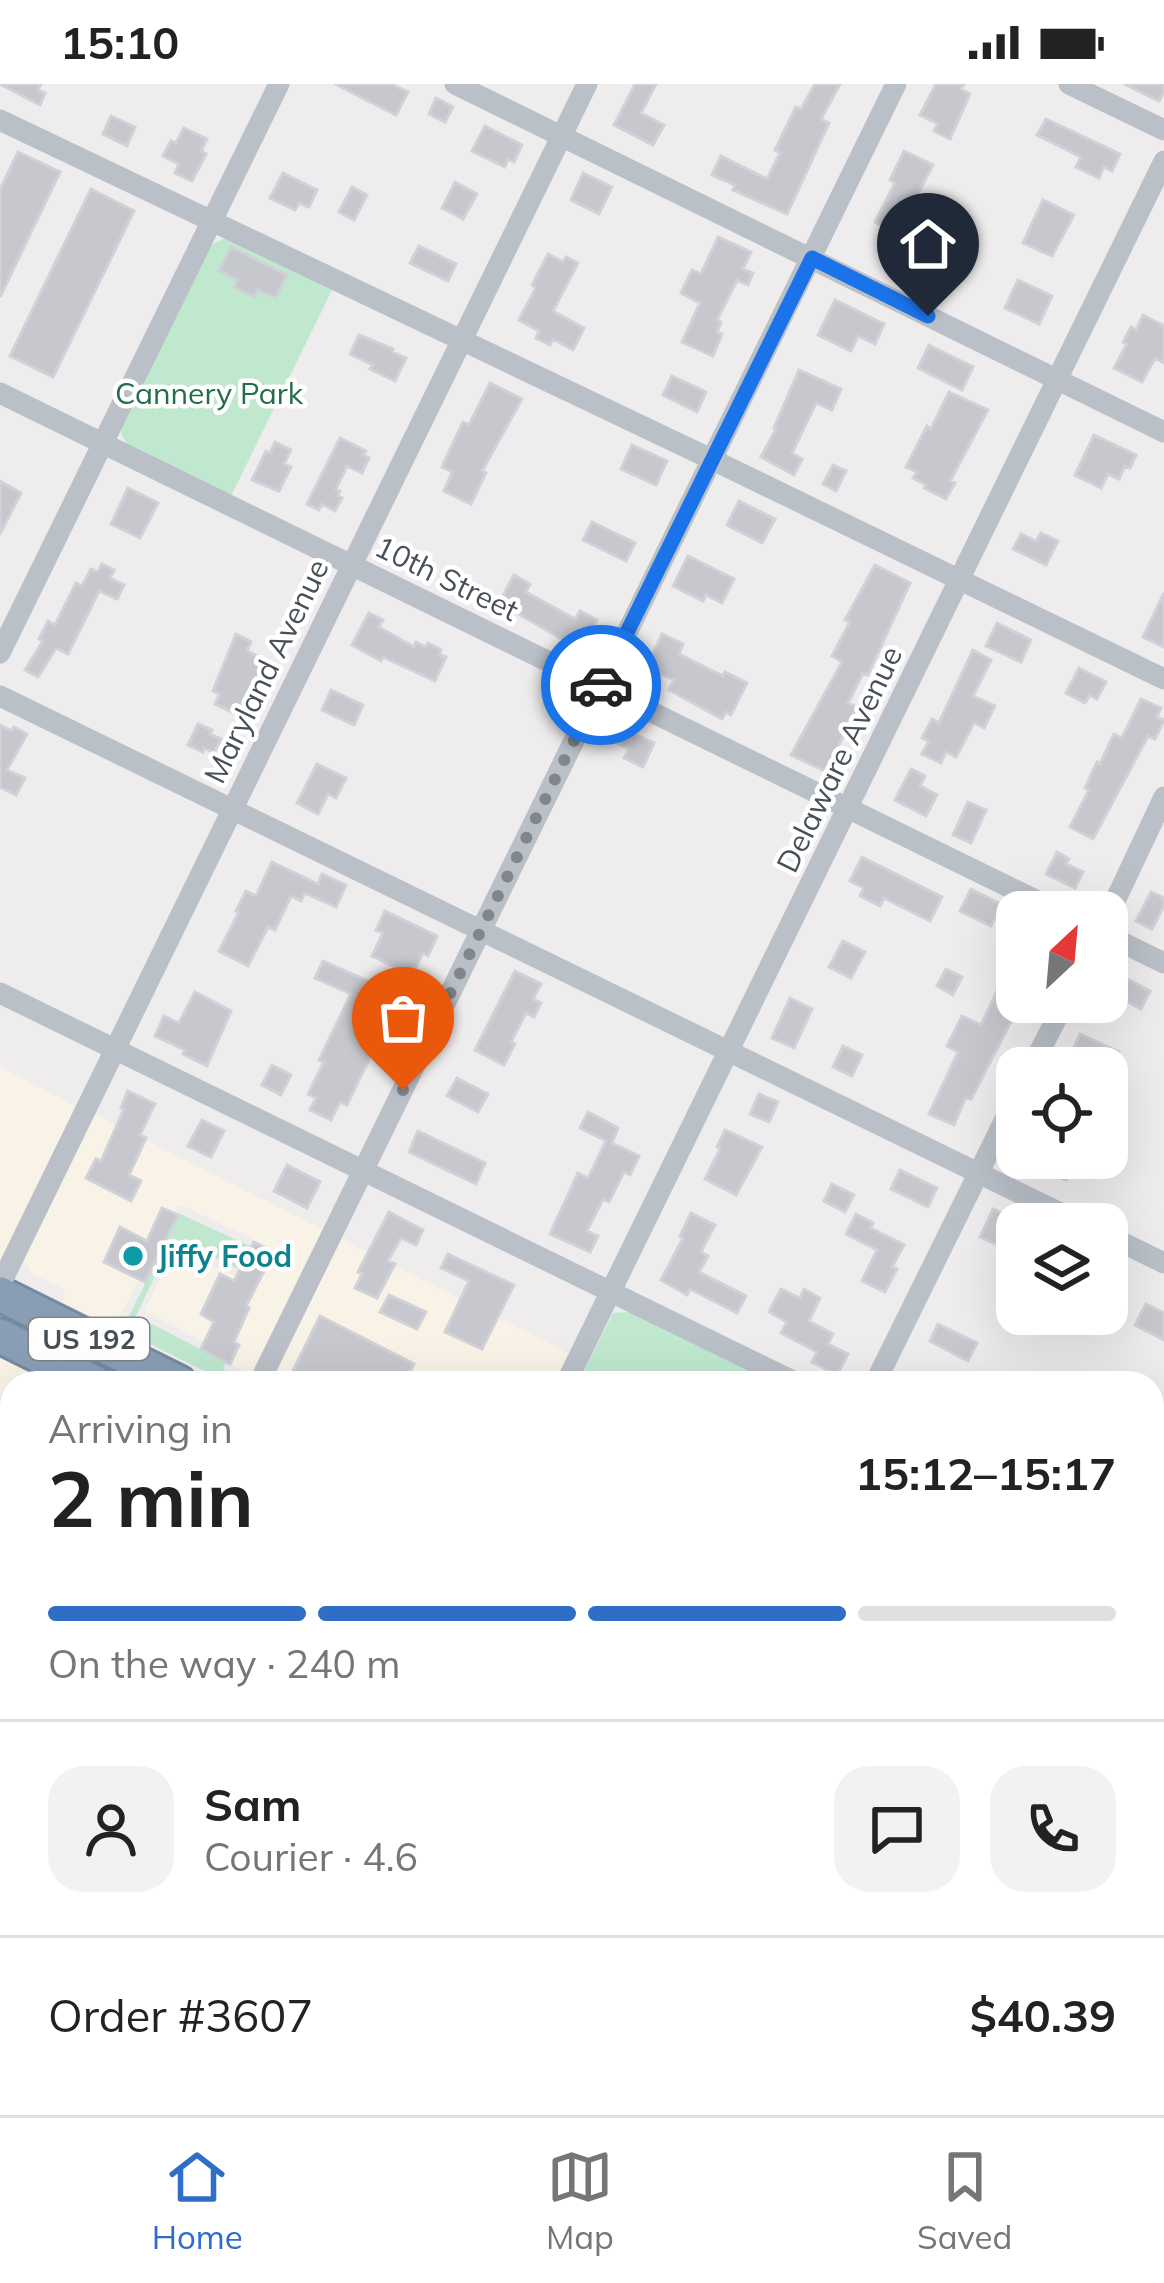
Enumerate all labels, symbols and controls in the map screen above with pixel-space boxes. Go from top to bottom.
text: 15:10 [60,14,179,70]
pin [877,193,979,316]
icon: home [895,211,961,277]
park label: Cannery Park [115,374,304,412]
street label: 10th Street [369,527,525,629]
street label: Maryland Avenue [195,553,337,789]
courier [541,625,661,745]
street label: Delaware Avenue [768,640,910,878]
icon: car [568,652,634,718]
north arrow [996,891,1128,1023]
map controls [996,891,1128,1335]
pin [352,967,454,1090]
icon: bag [370,985,436,1051]
button: locate [996,1047,1128,1179]
button: layers [996,1203,1128,1335]
place label: Jiffy Food [157,1237,292,1275]
marker: Jiffy Food [120,1243,146,1269]
road number: US 192 [29,1318,149,1360]
text: Arriving in [48,1404,233,1453]
text: 15:12–15:17 [855,1445,1116,1501]
text: 2 min [48,1449,254,1547]
text: On the way · 240 m [48,1639,400,1688]
button: person [48,1766,174,1892]
button: chat [834,1766,960,1892]
button: phone [990,1766,1116,1892]
text: Sam [204,1776,301,1832]
text: Courier · 4.6 [204,1832,418,1881]
text: Order #3607 [48,1987,313,2043]
text: $40.39 [970,1987,1116,2043]
tab: Home [152,2144,243,2257]
tab: Map [546,2144,614,2257]
tab: Saved [917,2144,1012,2257]

